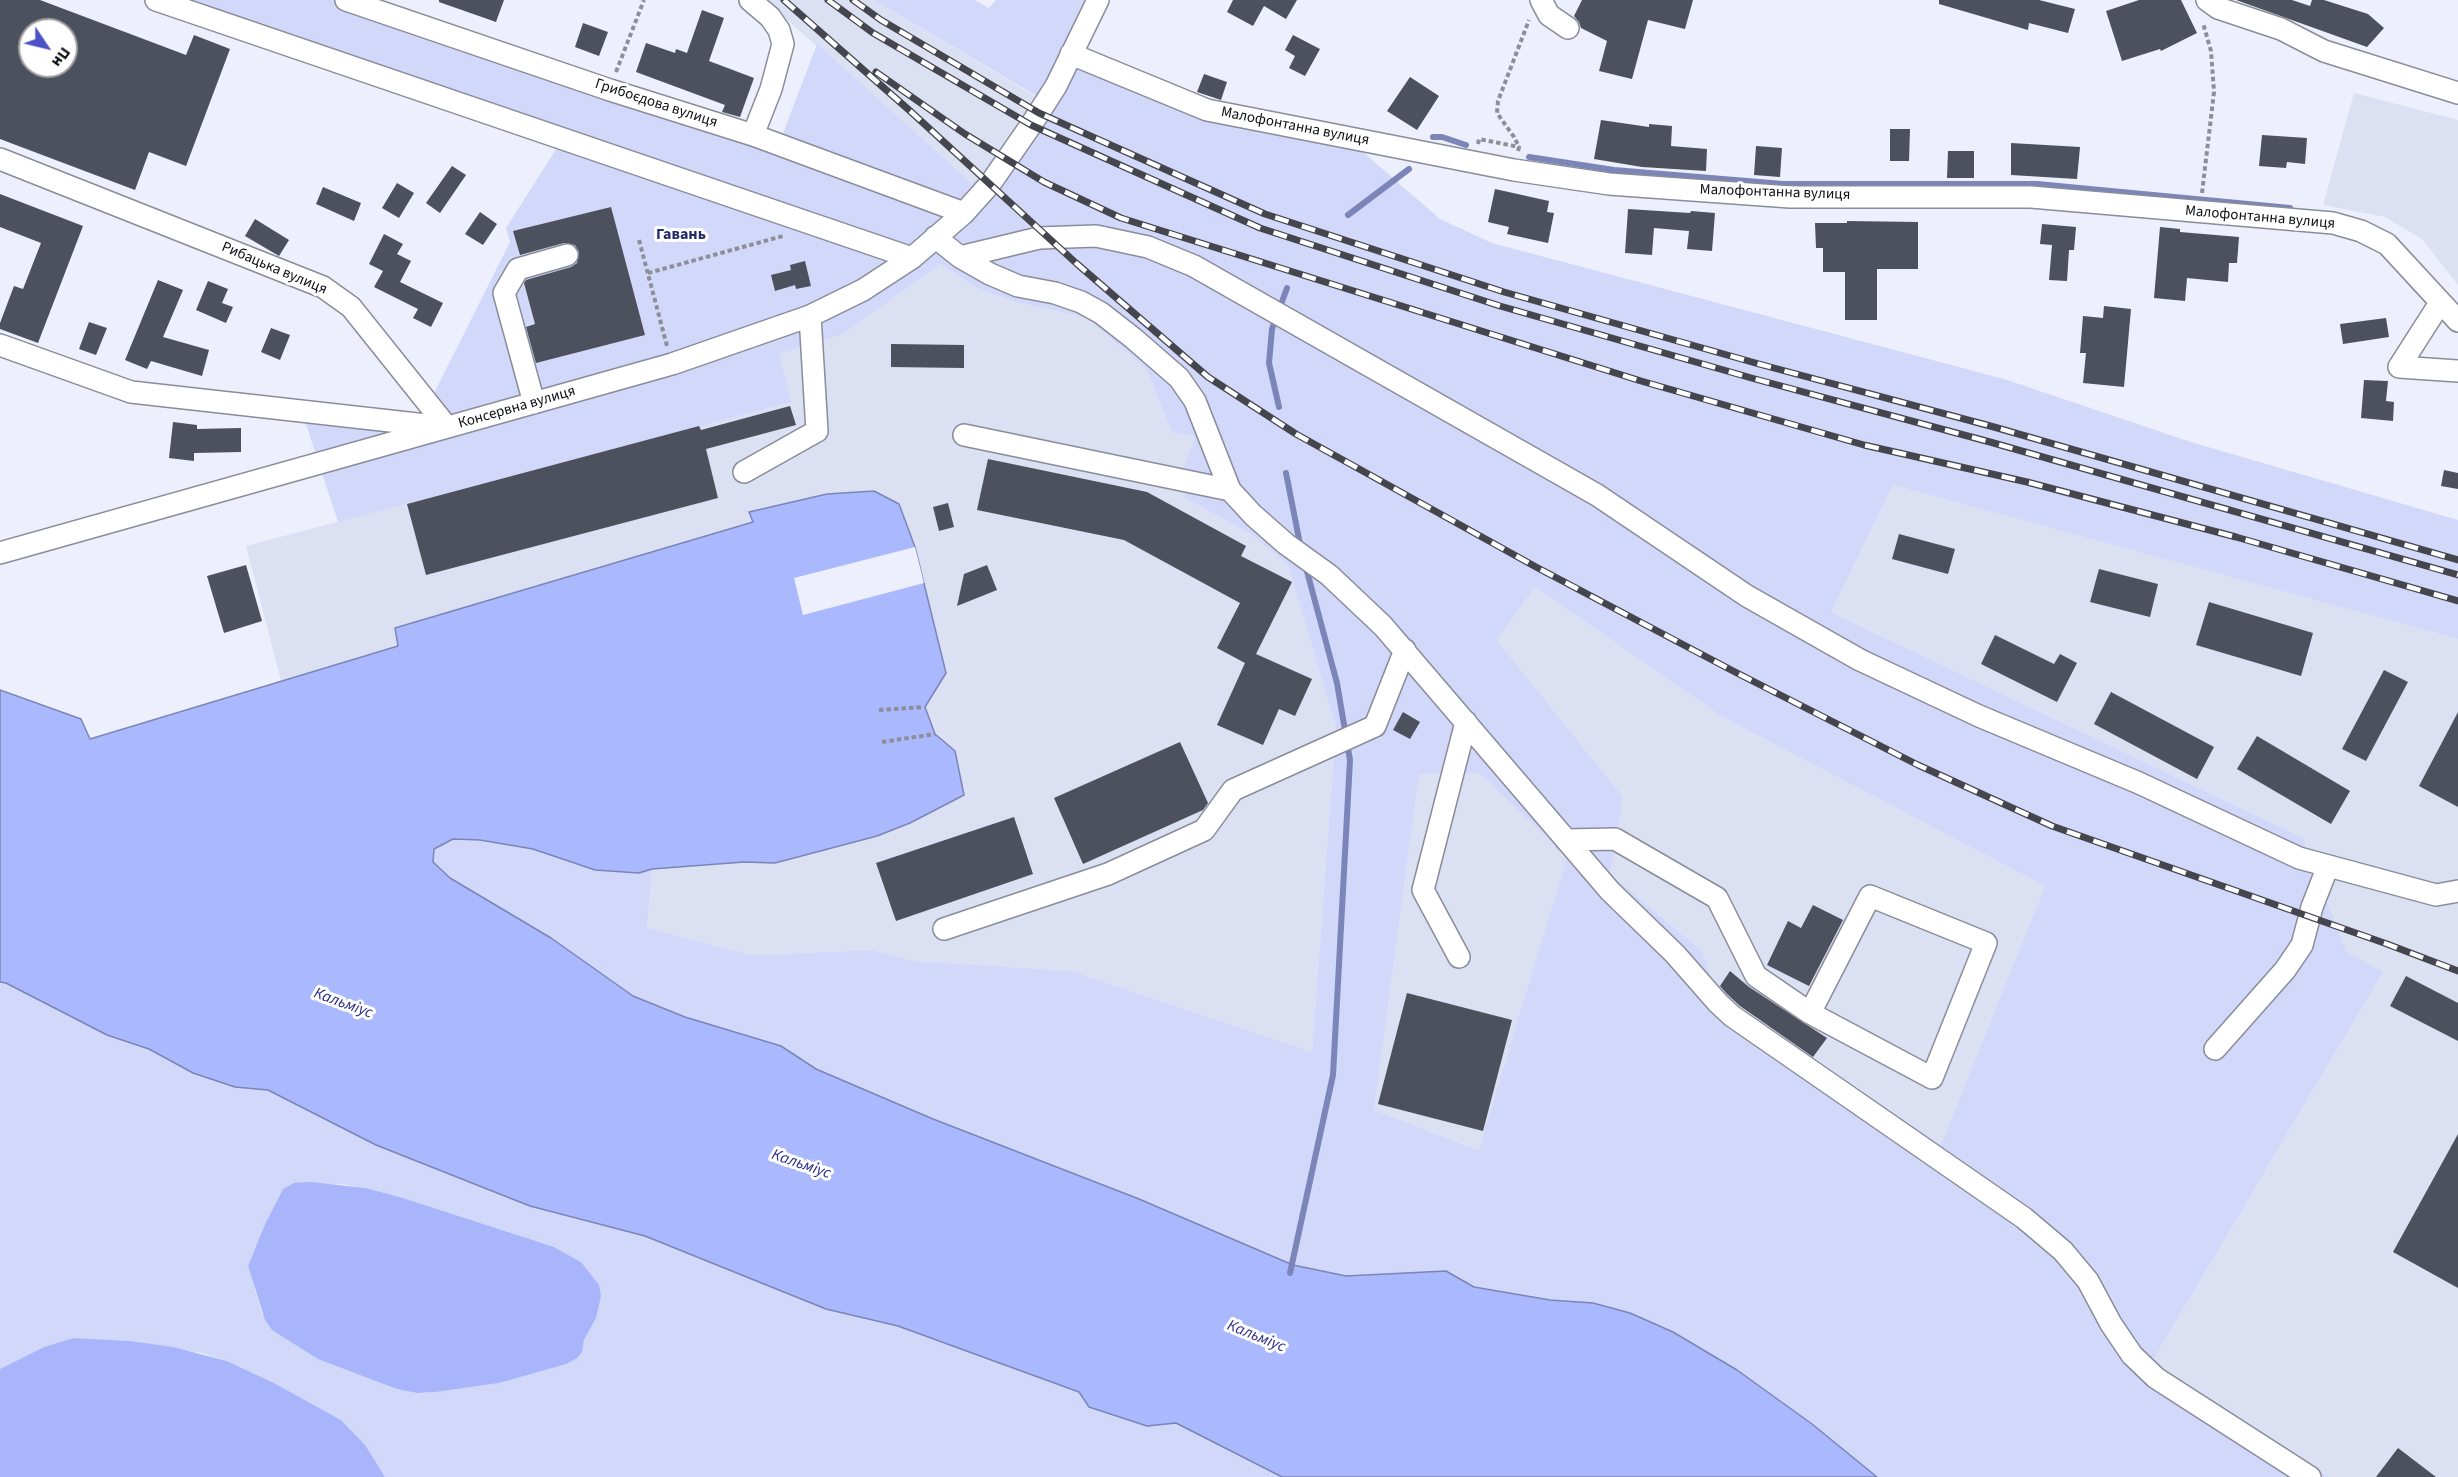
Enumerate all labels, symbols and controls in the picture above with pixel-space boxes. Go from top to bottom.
north arrow [18,18,78,78]
text: Пн [46,43,76,72]
street label: Грибоєдова вулиця [592,76,720,132]
street label: Малофонтанна вулиця [1219,104,1371,150]
street label: Малофонтанна вулиця [1699,181,1851,205]
street label: Малофонтанна вулиця [2184,202,2336,234]
district label: Гавань [656,225,706,245]
street label: Рибацька вулиця [218,239,330,299]
street label: Консервна вулиця [456,383,578,433]
water label: Кальміус [311,984,375,1024]
water label: Кальміус [769,1146,833,1184]
water label: Кальміус [1224,1317,1288,1357]

